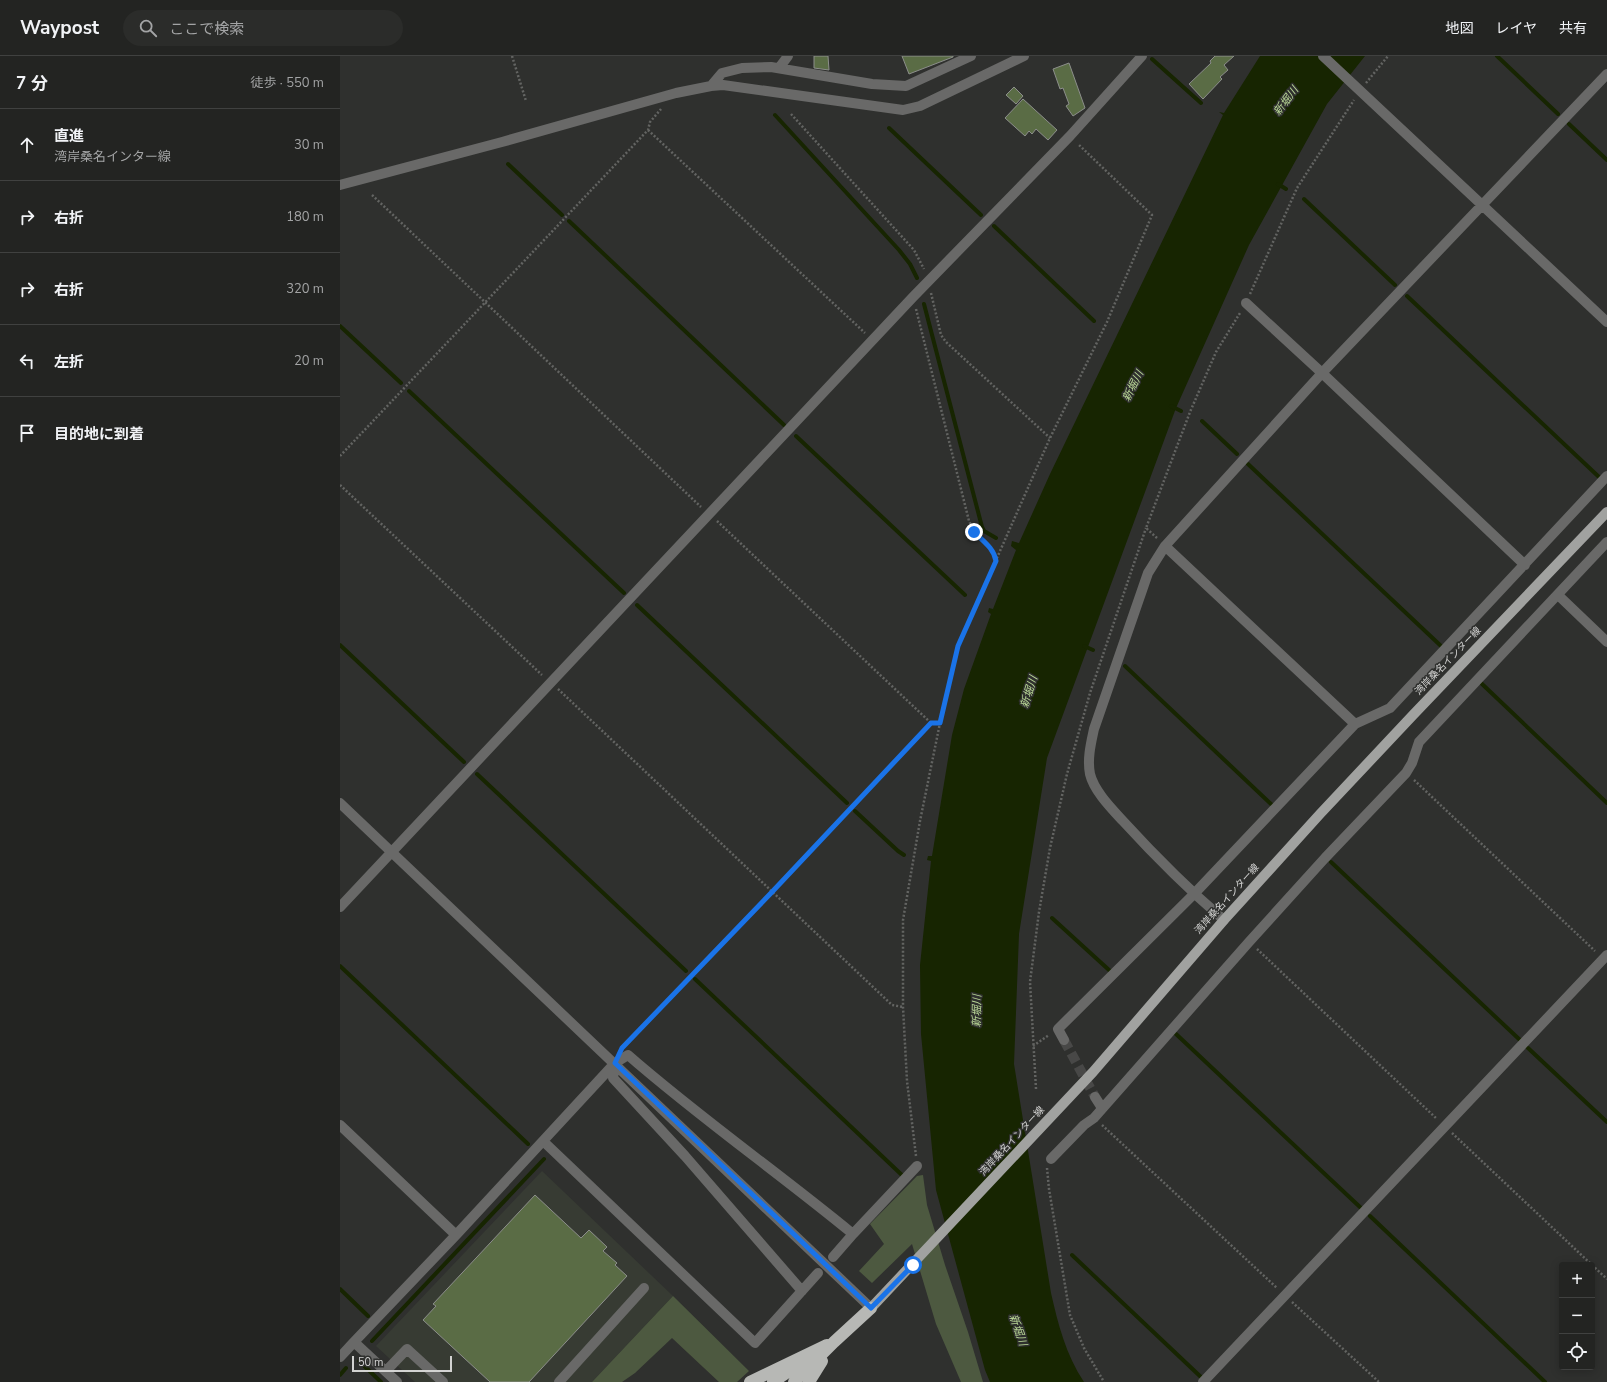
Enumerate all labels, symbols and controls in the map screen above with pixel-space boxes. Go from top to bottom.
search box [123,10,403,46]
text: Waypost [20,15,99,41]
icon: search [137,17,159,39]
text: ここで検索 [169,19,244,39]
text: 地図 [1445,19,1473,38]
text: レイヤ [1495,19,1537,38]
text: 共有 [1559,19,1587,38]
text: 7 分 [16,72,48,95]
text: 徒歩 · 550 m [250,74,324,92]
water label: 新堀川 [1270,83,1303,119]
text: 直進 [54,126,84,146]
icon: ahead [16,134,38,156]
text: 30 m [294,136,324,154]
text: 湾岸桑名インター線 [54,148,171,166]
icon: right [16,206,38,228]
text: 右折 [54,208,84,228]
text: 180 m [286,208,324,226]
icon: right [16,278,38,300]
text: 右折 [54,280,84,300]
text: 320 m [286,280,324,298]
icon: left [16,350,38,372]
text: 左折 [54,352,84,372]
text: 20 m [294,352,324,370]
water label: 新堀川 [1119,367,1148,404]
icon: arrive [16,422,38,444]
text: 目的地に到着 [54,424,144,444]
route end [965,523,983,541]
street label: 湾岸桑名インター線 [1412,624,1484,698]
water label: 新堀川 [1017,673,1041,710]
street label: 湾岸桑名インター線 [1192,861,1262,937]
water label: 新堀川 [969,993,985,1028]
street label: 湾岸桑名インター線 [976,1103,1048,1179]
route start [904,1256,922,1274]
map controls [1559,1262,1595,1370]
button: + [1559,1262,1595,1298]
button: − [1559,1298,1595,1334]
water label: 新堀川 [1006,1312,1031,1349]
button: locate [1559,1334,1595,1370]
scale bar [352,1354,452,1373]
text: 50 m [358,1355,383,1370]

